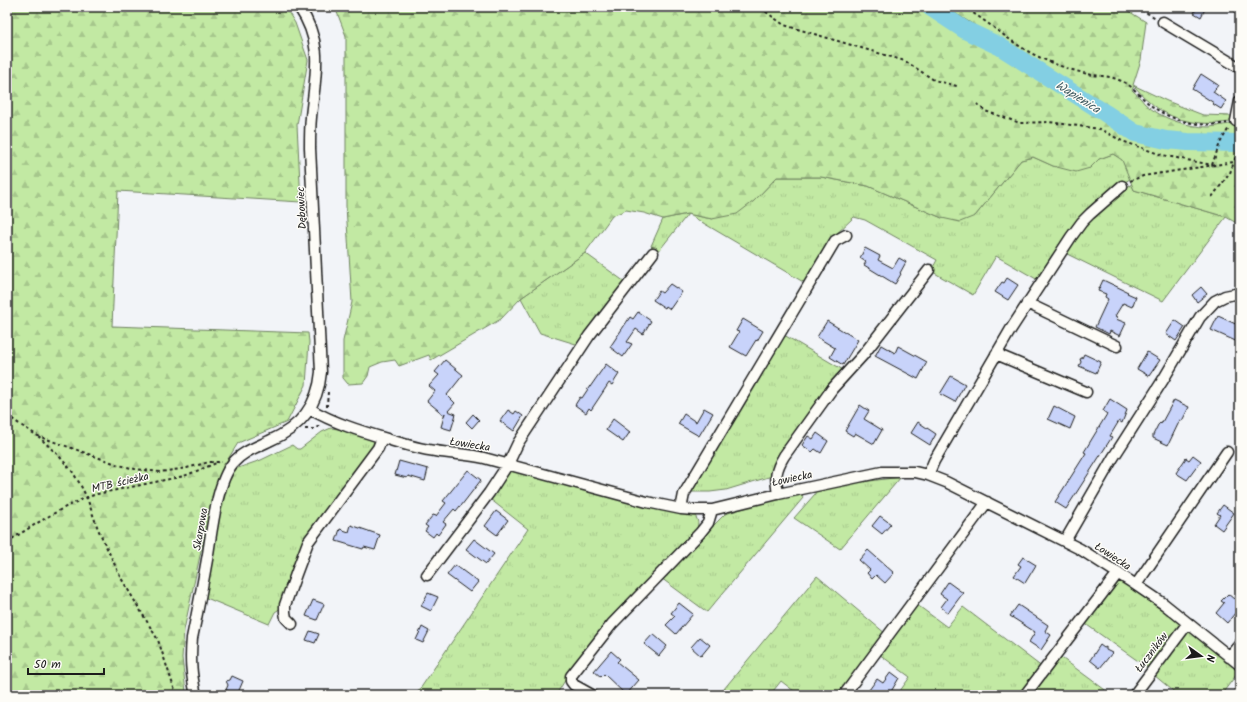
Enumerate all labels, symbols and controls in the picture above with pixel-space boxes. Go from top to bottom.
water label: Wapienica [1052,76,1105,119]
street label: Dębowiec [292,186,312,230]
street label: Łowiecka [448,433,491,457]
street label: Łowiecka [770,466,814,492]
street label: MTB ścieżka [90,468,151,498]
street label: Skarpowa [188,507,214,552]
street label: Łowiecka [1090,538,1134,576]
street label: Łuczników [1131,628,1173,677]
north arrow [1181,636,1221,676]
scale bar [28,650,104,676]
text: N [1200,653,1219,664]
text: 50 m [34,655,61,674]

